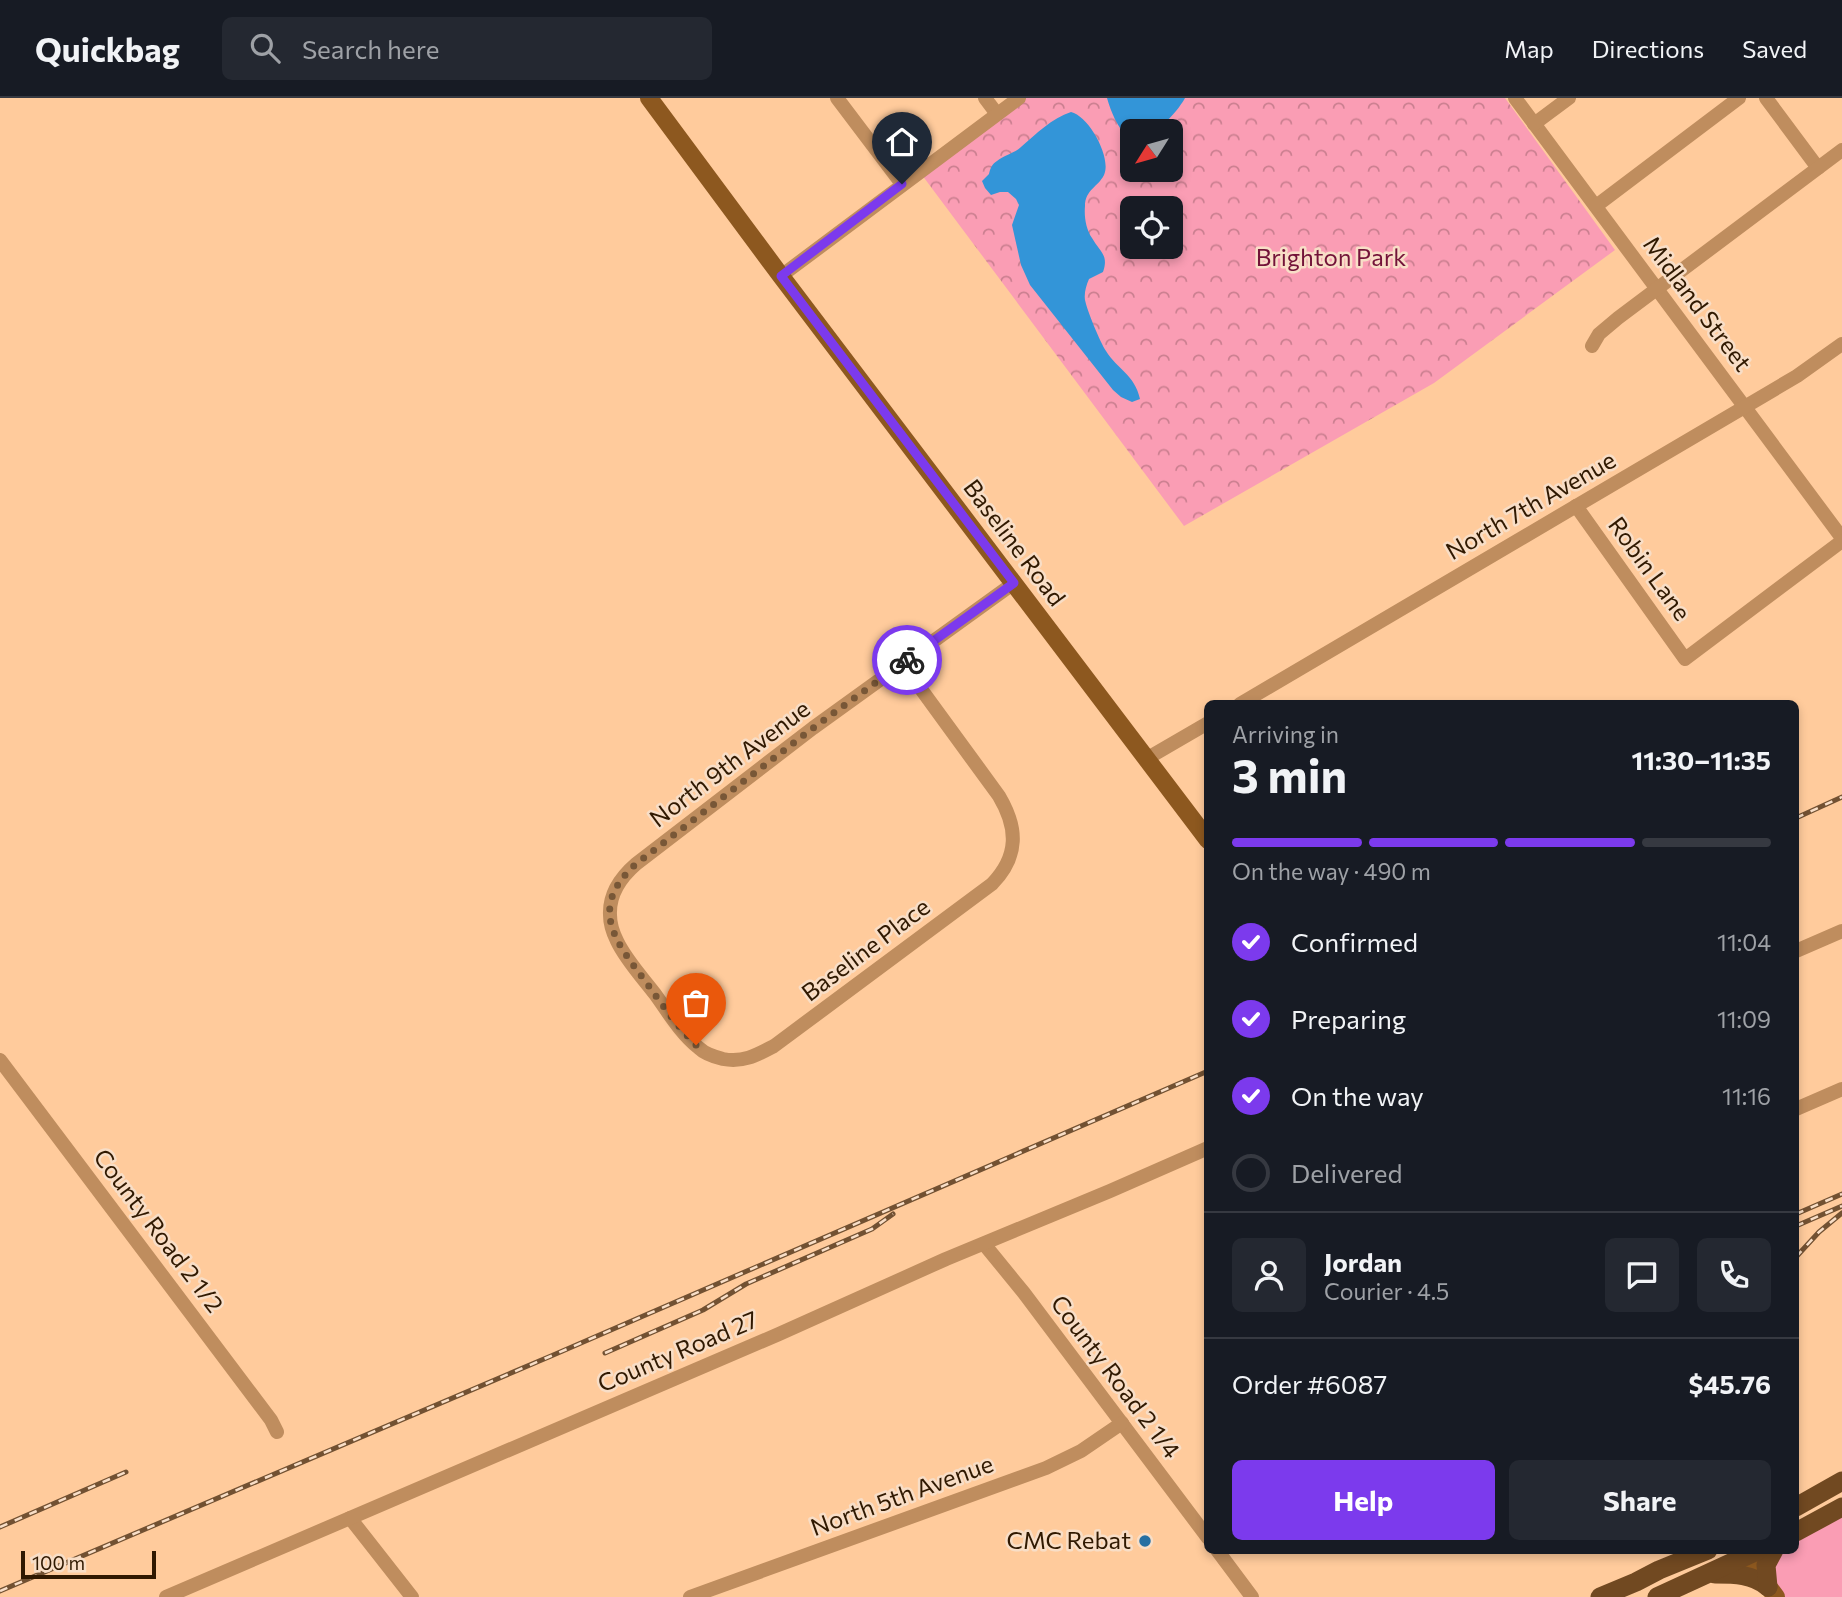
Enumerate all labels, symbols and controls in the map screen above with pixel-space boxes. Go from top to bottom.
search box [222,17,712,80]
text: Quickbag [35,28,180,69]
icon: search [246,29,284,67]
text: Search here [302,33,439,64]
text: Map [1504,34,1554,63]
text: Directions [1592,34,1704,63]
text: Saved [1742,34,1807,63]
pin [872,112,932,184]
north arrow [1120,119,1183,182]
map controls [1120,119,1183,259]
icon: home [883,123,921,161]
button: locate [1120,196,1183,259]
street label: Midland Street [1638,230,1759,377]
park label: Brighton Park [1256,242,1406,271]
street label: North 7th Avenue [1440,444,1620,565]
street label: Baseline Road [958,473,1072,611]
street label: Robin Lane [1603,511,1698,626]
courier [872,625,942,695]
icon: bike [888,641,926,679]
street label: North 9th Avenue [643,693,815,832]
text: Arriving in [1232,720,1339,748]
text: 11:30–11:35 [1632,744,1771,775]
text: 3 min [1232,746,1347,802]
text: On the way · 490 m [1232,857,1431,885]
street label: Baseline Place [795,891,935,1006]
icon: check [1232,923,1270,961]
text: Confirmed [1291,926,1418,957]
text: 11:04 [1717,928,1771,956]
pin [666,973,726,1045]
icon: bag [677,984,715,1022]
icon: check [1232,1000,1270,1038]
text: Preparing [1291,1003,1406,1034]
text: 11:09 [1717,1005,1771,1033]
icon: check [1232,1077,1270,1115]
text: On the way [1291,1080,1424,1111]
text: 11:16 [1722,1082,1771,1110]
street label: County Road 2 1/2 [88,1142,230,1318]
text: Delivered [1291,1157,1402,1188]
button: person [1232,1238,1306,1312]
button: chat [1605,1238,1679,1312]
button: phone [1697,1238,1771,1312]
text: Jordan [1324,1246,1402,1277]
text: Courier · 4.5 [1324,1277,1449,1305]
street label: County Road 2 1/4 [1045,1289,1187,1463]
street label: County Road 27 [593,1304,762,1397]
text: Order #6087 [1232,1368,1387,1399]
text: $45.76 [1689,1368,1771,1399]
street label: North 5th Avenue [806,1448,997,1541]
button: Help [1232,1460,1495,1540]
button: Share [1509,1460,1771,1540]
place label: CMC Rebat [1006,1525,1131,1554]
marker: CMC Rebat [1137,1533,1153,1549]
scale bar [21,1548,156,1580]
text: 100 m [32,1551,85,1574]

